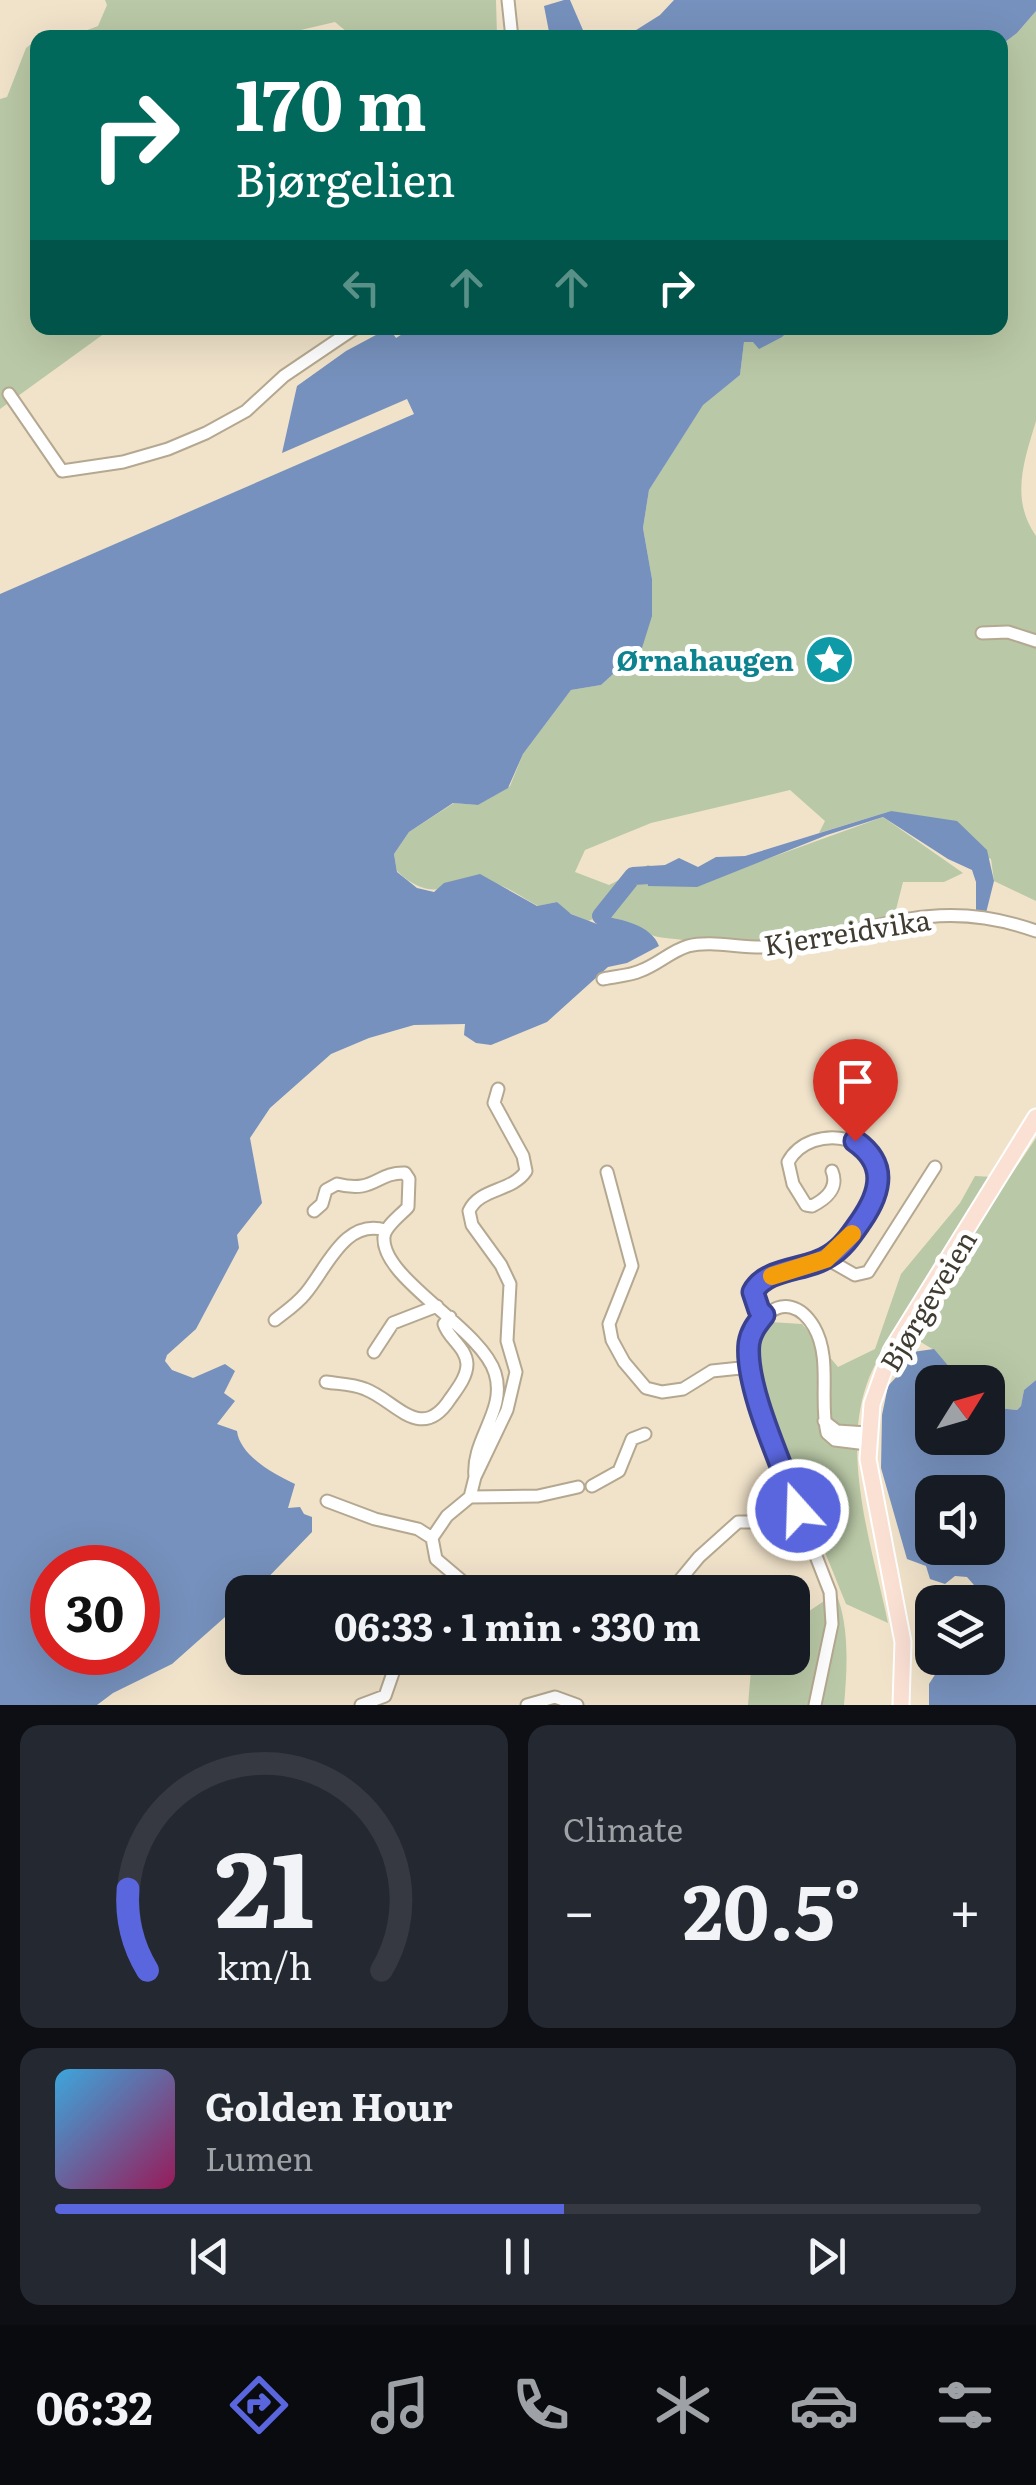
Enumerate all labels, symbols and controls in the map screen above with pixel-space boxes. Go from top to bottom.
text: 170 m [235,49,427,153]
icon: right [70,70,200,200]
text: Bjørgelien [235,144,455,211]
icon: left [334,260,389,315]
icon: ahead [439,260,494,315]
icon: ahead [544,260,599,315]
icon: right [649,260,704,315]
place icon: Ørnahaugen [803,633,855,685]
place label: Ørnahaugen [616,638,794,680]
street label: Kjerreidvika [761,897,933,965]
pin [813,1039,898,1142]
icon: arrive [828,1054,883,1109]
street label: Bjørgeveien [868,1221,986,1379]
north arrow [915,1365,1005,1455]
map controls [915,1365,1005,1675]
position arrow [746,1458,850,1562]
button: sound [915,1475,1005,1565]
speed limit sign: 30 [30,1545,160,1675]
button: layers [915,1585,1005,1675]
text: 06:33 · 1 min · 330 m [334,1596,701,1653]
text: Climate [563,1804,683,1852]
text: 21 [215,1806,313,1960]
text: 20.5° [683,1852,861,1963]
text: − [563,1867,595,1949]
text: + [949,1867,981,1949]
text: km/h [216,1938,312,1991]
text: Golden Hour [205,2076,453,2133]
text: Lumen [205,2133,313,2181]
icon: previous [182,2229,237,2284]
icon: pause [490,2229,545,2284]
icon: next [799,2229,854,2284]
icon: directions [224,2370,294,2440]
icon: music [365,2370,435,2440]
icon: phone [506,2370,576,2440]
icon: climate [648,2370,718,2440]
icon: car [789,2370,859,2440]
icon: filters [930,2370,1000,2440]
text: 06:32 [36,2372,153,2439]

